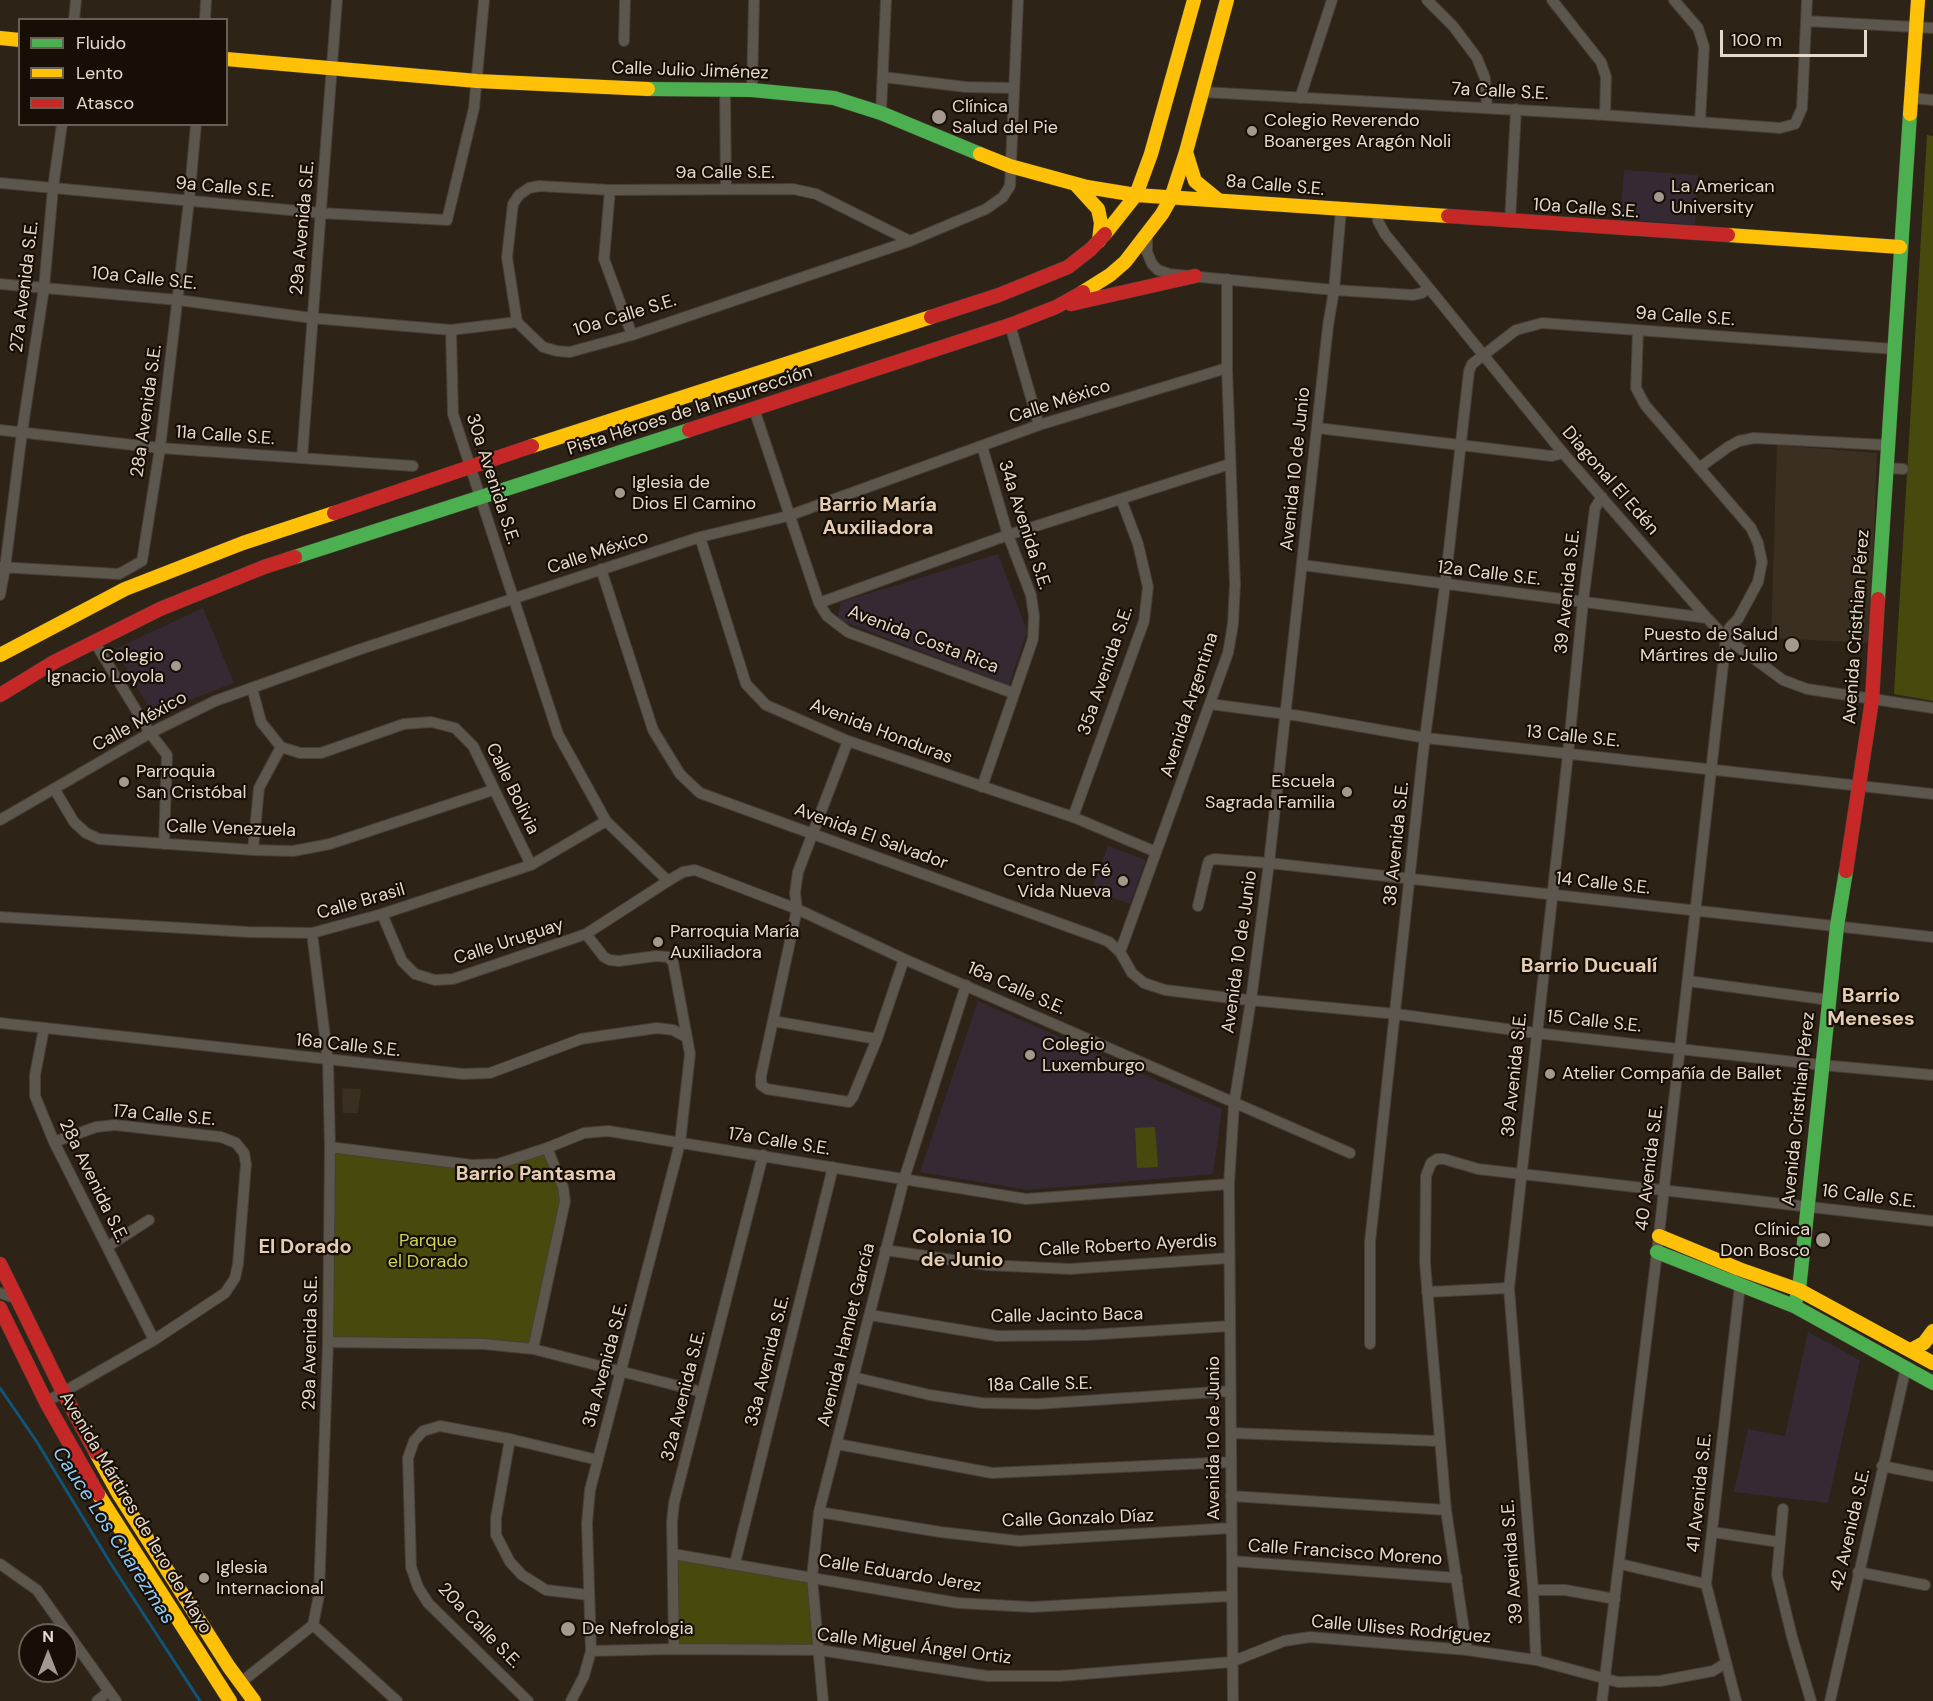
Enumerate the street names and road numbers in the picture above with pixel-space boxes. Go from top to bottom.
street label: Calle Julio Jiménez [611,57,769,85]
street label: 7a Calle S.E. [1451,79,1549,105]
street label: 29a Avenida S.E. [286,160,320,296]
street label: 9a Calle S.E. [675,162,775,184]
street label: 8a Calle S.E. [1225,171,1325,201]
street label: 9a Calle S.E. [175,173,275,203]
street label: 10a Calle S.E. [1532,195,1640,223]
street label: 27a Avenida S.E. [6,220,44,354]
street label: 10a Calle S.E. [90,263,198,295]
street label: 10a Calle S.E. [571,290,679,342]
street label: 9a Calle S.E. [1635,303,1735,331]
street label: 28a Avenida S.E. [127,343,167,479]
street label: Pista Héroes de la Insurrección [565,361,815,461]
street label: Calle México [1007,376,1113,428]
street label: Avenida 10 de Junio [1277,386,1315,552]
street label: 30a Avenida S.E. [461,411,523,547]
street label: 11a Calle S.E. [175,422,275,450]
street label: Diagonal El Edén [1557,422,1663,540]
street label: 34a Avenida S.E. [993,458,1055,592]
street label: Calle México [545,527,651,579]
street label: 39 Avenida S.E. [1551,529,1585,655]
street label: Avenida Cristhian Pérez [1839,529,1875,725]
street label: 12a Calle S.E. [1436,557,1542,591]
street label: Avenida Costa Rica [845,601,1001,679]
street label: 35a Avenida S.E. [1074,604,1138,738]
street label: Avenida Argentina [1156,630,1224,780]
street label: Calle México [89,687,191,757]
street label: Avenida Honduras [807,695,955,769]
street label: 13 Calle S.E. [1525,721,1621,753]
street label: Calle Bolivia [481,740,543,838]
street label: 38 Avenida S.E. [1380,781,1414,907]
street label: Avenida El Salvador [791,799,951,875]
street label: Calle Venezuela [166,816,296,842]
street label: 14 Calle S.E. [1555,868,1651,900]
street label: Avenida 10 de Junio [1218,869,1262,1035]
street label: Calle Brasil [315,879,407,925]
street label: Calle Uruguay [451,914,567,970]
street label: 16a Calle S.E. [964,958,1068,1020]
street label: 15 Calle S.E. [1546,1006,1642,1038]
street label: Avenida Cristhian Pérez [1778,1011,1820,1207]
street label: 39 Avenida S.E. [1498,1012,1532,1138]
street label: 16a Calle S.E. [295,1030,401,1062]
street label: 17a Calle S.E. [112,1101,216,1131]
street label: 40 Avenida S.E. [1632,1104,1668,1232]
street label: 28a Avenida S.E. [54,1116,132,1246]
street label: 17a Calle S.E. [727,1123,831,1161]
street label: 16 Calle S.E. [1820,1180,1918,1214]
street label: Calle Roberto Ayerdis [1038,1231,1218,1261]
street label: Avenida Hamlet García [814,1241,880,1429]
street label: 29a Avenida S.E. [299,1276,323,1410]
street label: 33a Avenida S.E. [741,1293,795,1429]
street label: 31a Avenida S.E. [579,1300,633,1430]
street label: Calle Jacinto Baca [991,1304,1143,1328]
street label: 32a Avenida S.E. [657,1328,711,1464]
street label: Avenida 10 de Junio [1203,1356,1225,1520]
street label: 18a Calle S.E. [988,1373,1092,1397]
street label: Avenida Mártires de 1ero de Mayo [54,1388,216,1638]
street label: 41 Avenida S.E. [1683,1432,1717,1554]
street label: 42 Avenida S.E. [1826,1467,1876,1593]
street label: 39 Avenida S.E. [1498,1499,1528,1625]
street label: Calle Gonzalo Díaz [1002,1506,1154,1532]
street label: Calle Francisco Moreno [1247,1535,1443,1571]
street label: Calle Eduardo Jerez [817,1550,983,1598]
street label: 20a Calle S.E. [433,1579,525,1673]
street label: Calle Ulises Rodríguez [1310,1611,1492,1649]
street label: Calle Miguel Ángel Ortiz [816,1624,1012,1670]

